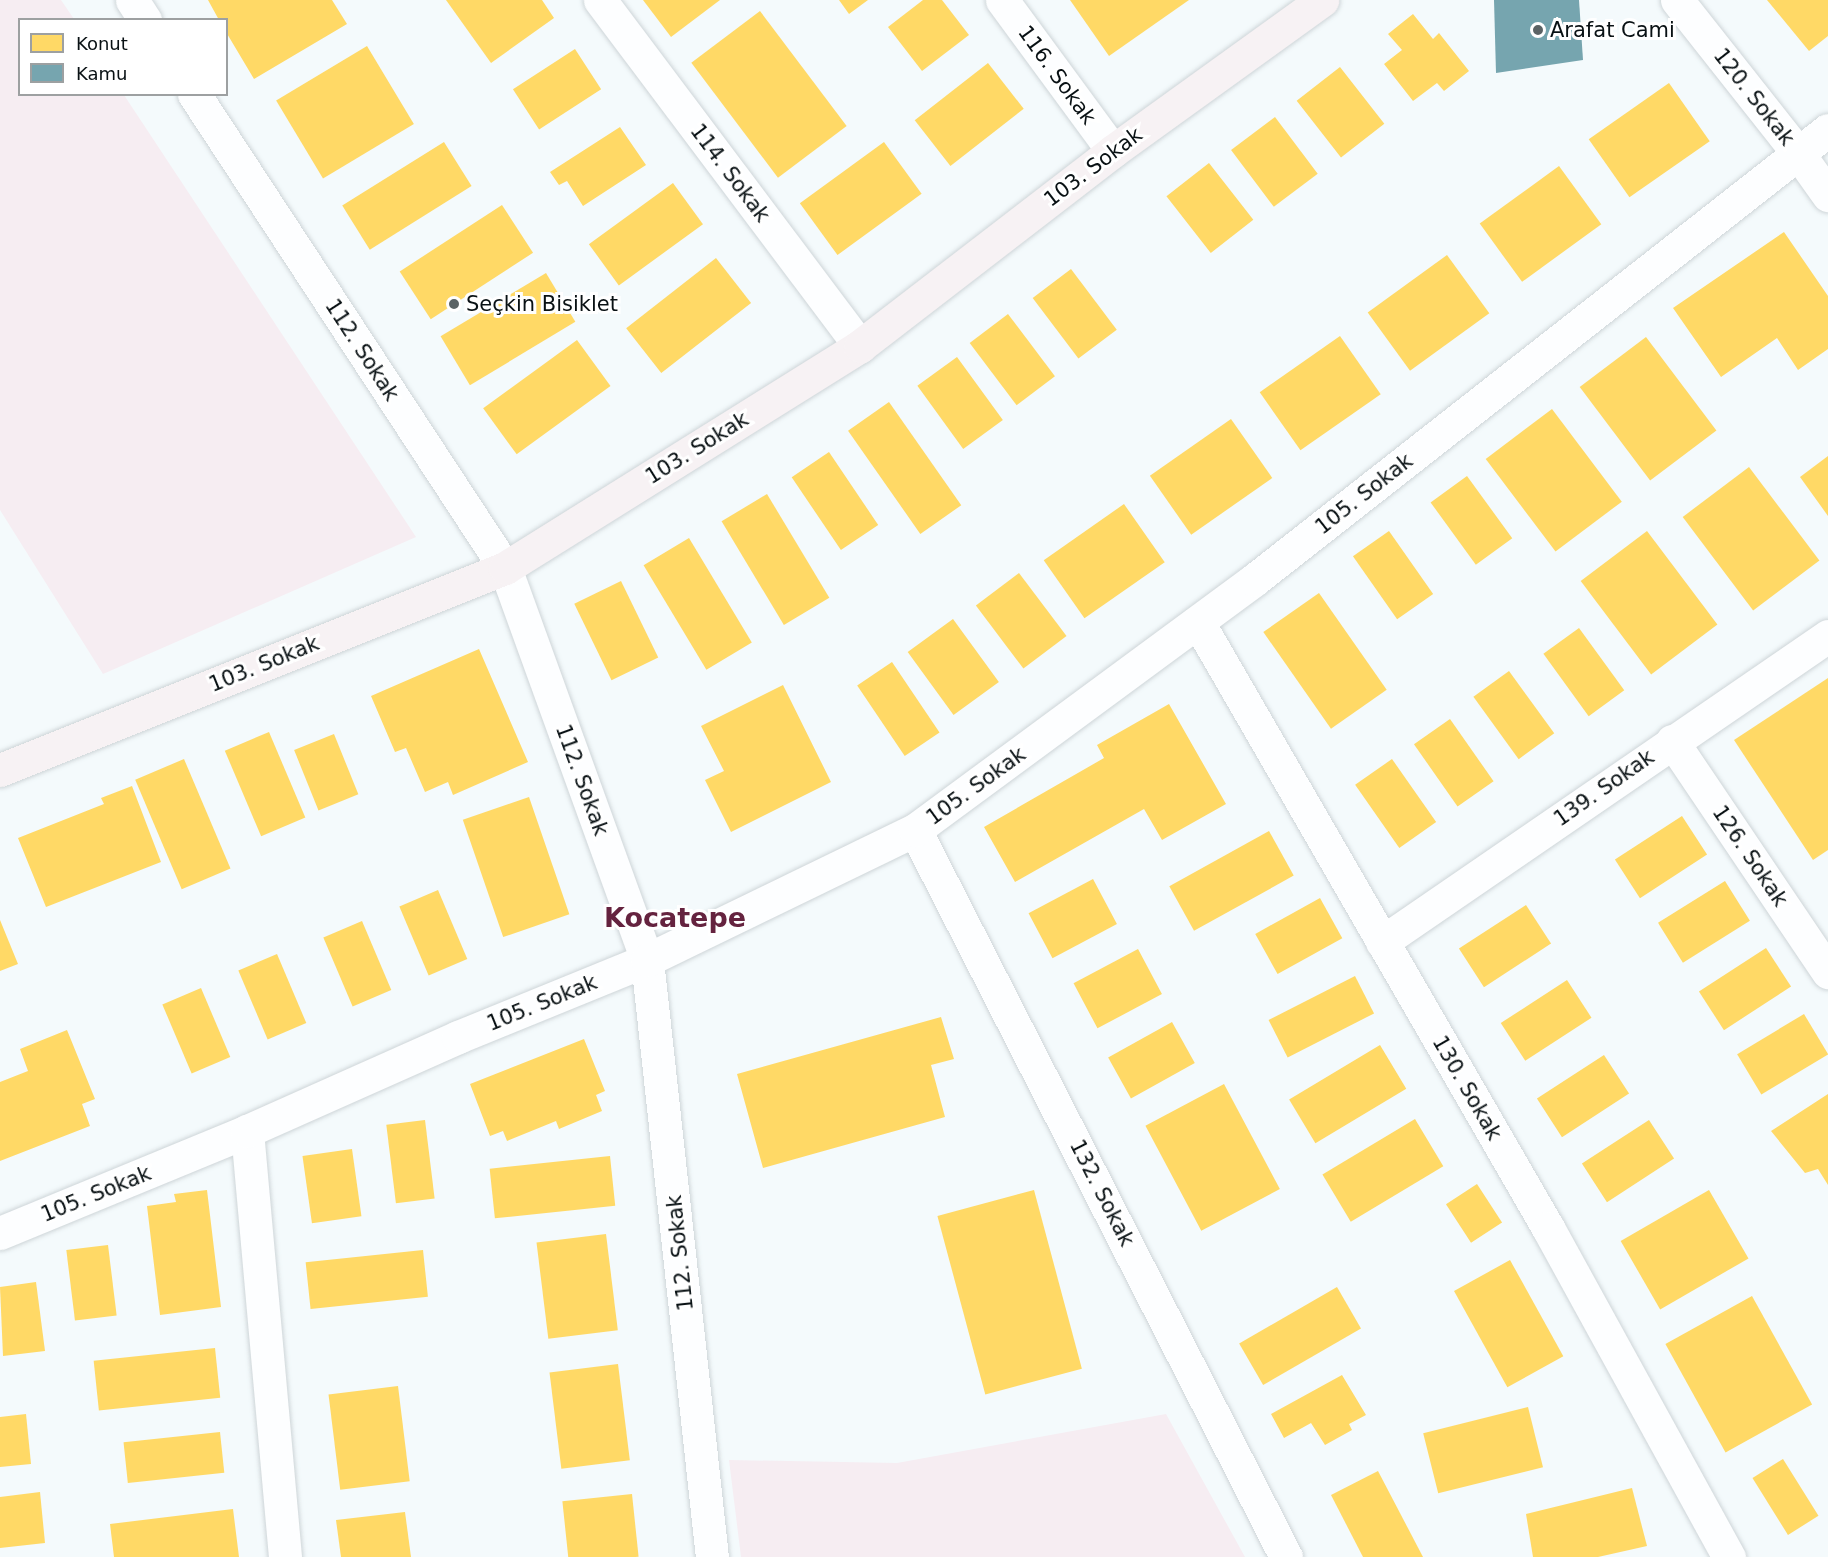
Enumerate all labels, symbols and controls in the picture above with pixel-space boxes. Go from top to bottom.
place label: Arafat Cami [1550,17,1675,43]
legend [18,18,228,96]
street label: 116. Sokak [1013,20,1101,130]
marker: Arafat Cami [1531,23,1545,37]
text: Konut [76,33,128,54]
street label: 120. Sokak [1708,43,1800,151]
text: Kamu [76,63,127,84]
street label: 114. Sokak [685,119,775,227]
street label: 103. Sokak [1039,122,1147,212]
place label: Seçkin Bisiklet [466,291,618,317]
street label: 112. Sokak [320,294,404,406]
marker: Seçkin Bisiklet [447,297,461,311]
street label: 103. Sokak [641,406,753,490]
street label: 105. Sokak [1310,448,1418,540]
street label: 103. Sokak [205,631,323,697]
street label: 112. Sokak [550,721,614,839]
street label: 105. Sokak [921,742,1031,830]
street label: 139. Sokak [1549,744,1659,832]
street label: 126. Sokak [1707,801,1793,911]
district label: Kocatepe [604,902,746,934]
street label: 105. Sokak [483,970,601,1036]
street label: 130. Sokak [1427,1031,1507,1145]
street label: 132. Sokak [1064,1135,1140,1251]
street label: 105. Sokak [37,1161,155,1227]
street label: 112. Sokak [661,1194,699,1312]

